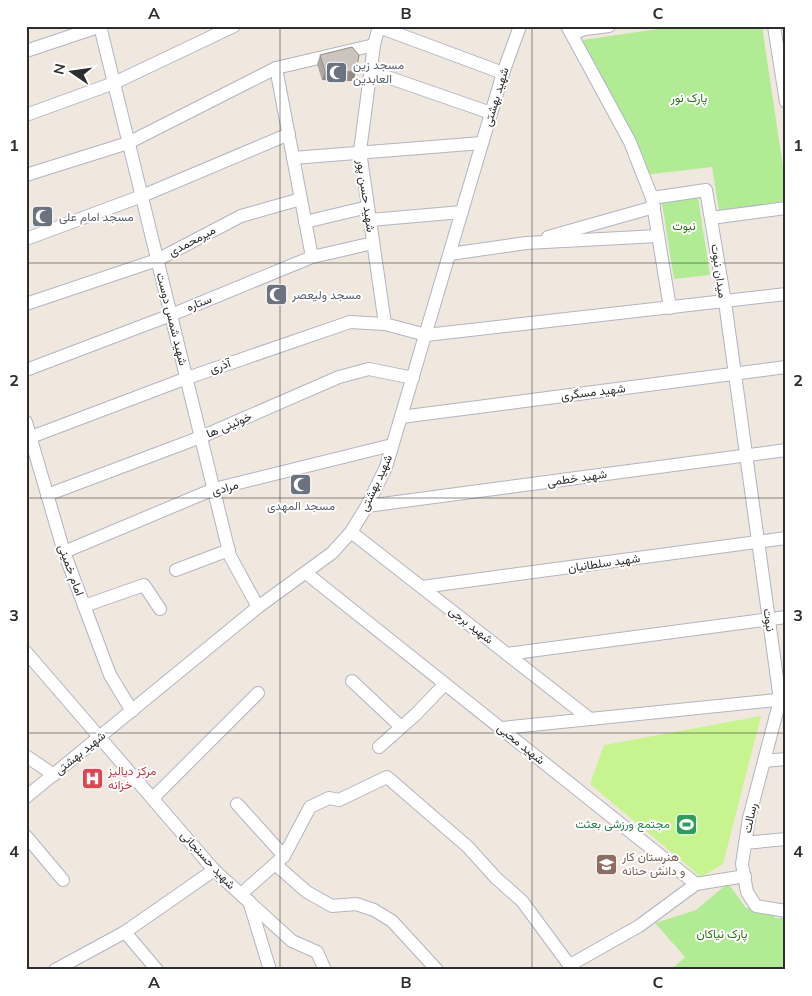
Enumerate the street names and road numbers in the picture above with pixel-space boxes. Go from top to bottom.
street label: شهید بهشتی [479,65,513,129]
street label: شهید حسن پور [353,158,379,233]
street label: میرمحمدی [166,222,218,260]
street label: میدان نبوت [707,243,731,299]
street label: شهید شمس دوست [153,271,191,367]
street label: ستاره [184,291,214,315]
street label: آذری [207,355,234,377]
street label: شهید مسگری [560,380,626,404]
street label: خوئینی ها [204,408,254,442]
street label: شهید بهشتی [356,452,396,514]
street label: شهید خطمی [546,466,608,490]
street label: مرادی [210,477,240,499]
street label: امام خمینی [54,542,88,598]
street label: شهید سلطانیان [567,550,641,576]
street label: شهید برجی [445,603,497,647]
street label: نبوت [759,607,779,633]
street label: شهید محبی [494,720,548,768]
street label: شهید بهشتی [51,728,109,778]
street label: رسالت [739,801,761,835]
street label: شهید حسنجانی [177,827,239,893]

